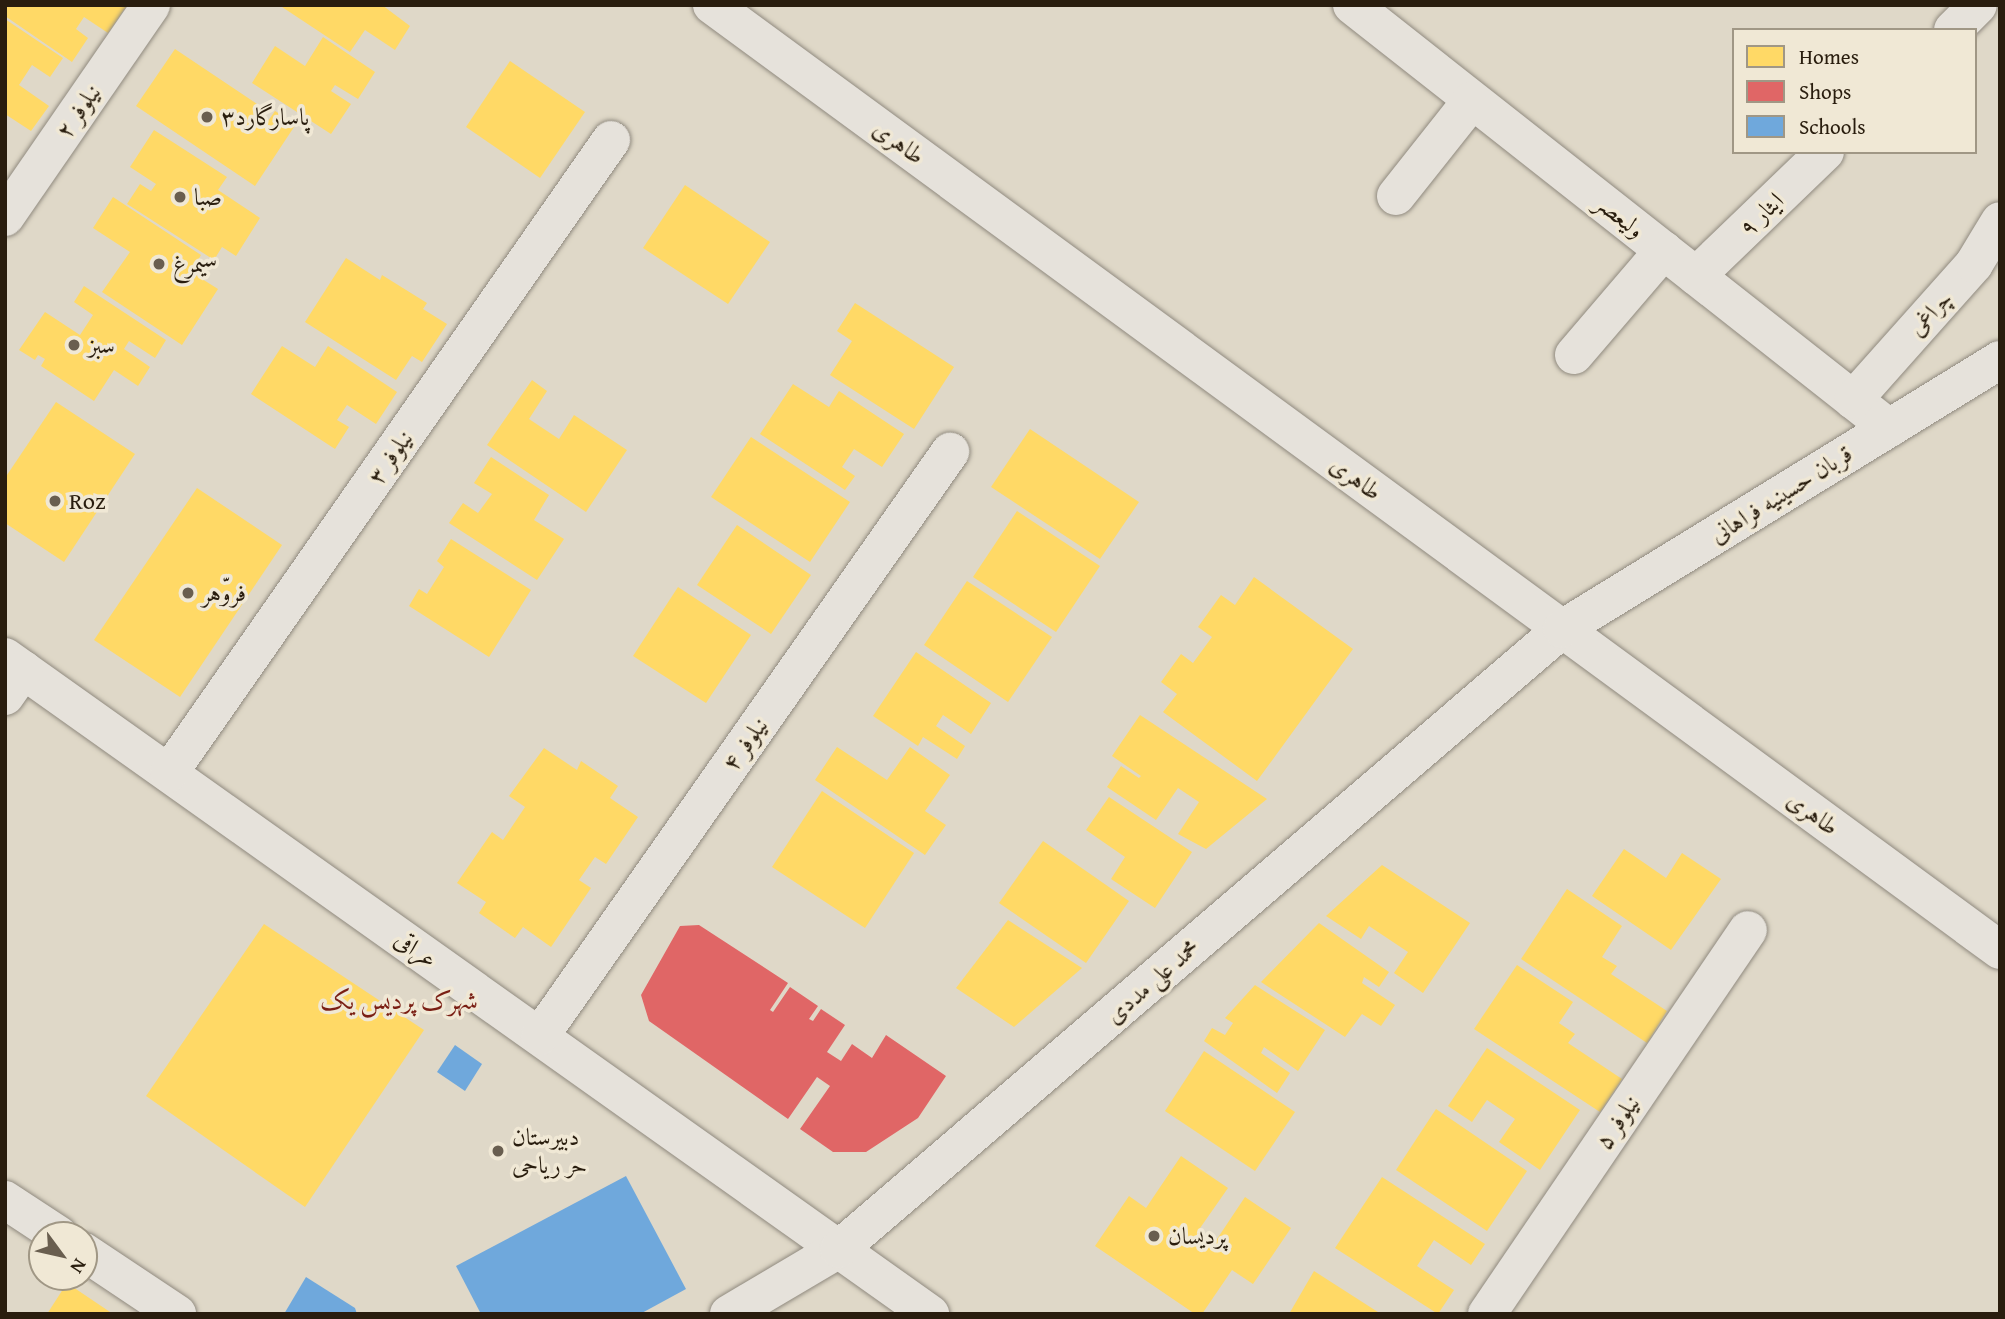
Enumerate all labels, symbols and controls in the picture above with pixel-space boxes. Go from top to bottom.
legend [1732,28,1977,154]
text: Homes [1799,41,1859,72]
text: Shops [1799,76,1851,107]
street label: نیلوفر ۲ [49,79,107,143]
place label: پاسارگارد۳ [221,103,309,131]
marker: پاسارگارد۳ [199,109,215,125]
text: Schools [1799,111,1866,142]
street label: طاهری [868,114,930,170]
place label: صبا [194,183,222,211]
street label: ایثار ۹ [1733,186,1789,242]
street label: ولیعصر [1590,188,1650,244]
marker: صبا [172,189,188,205]
place label: سیمرغ [173,250,217,278]
marker: سیمرغ [151,256,167,272]
street label: چراغی [1902,284,1958,342]
place label: سبز [88,331,115,359]
marker: سبز [66,337,82,353]
street label: نیلوفر ۳ [361,425,419,489]
street label: قربان حسینیه فراهانی [1705,439,1857,549]
street label: طاهری [1325,450,1387,506]
place label: Roz [69,487,106,515]
marker: Roz [47,493,63,509]
place label: فروّهر [202,579,246,607]
marker: فروّهر [180,585,196,601]
street label: نیلوفر ۴ [716,712,774,776]
street label: طاهری [1782,785,1844,841]
street label: عراقی [389,924,443,974]
street label: محمد علی مددی [1099,933,1205,1029]
district label: شهرک پردیس یک [320,984,478,1016]
street label: نیلوفر ۵ [1589,1089,1645,1155]
place label: دبیرستان حر ریاحی [512,1123,587,1179]
marker: دبیرستان حر ریاحی [490,1143,506,1159]
north arrow [28,1221,98,1291]
place label: پردیسان [1168,1222,1226,1250]
marker: پردیسان [1146,1228,1162,1244]
text: N [64,1253,94,1279]

